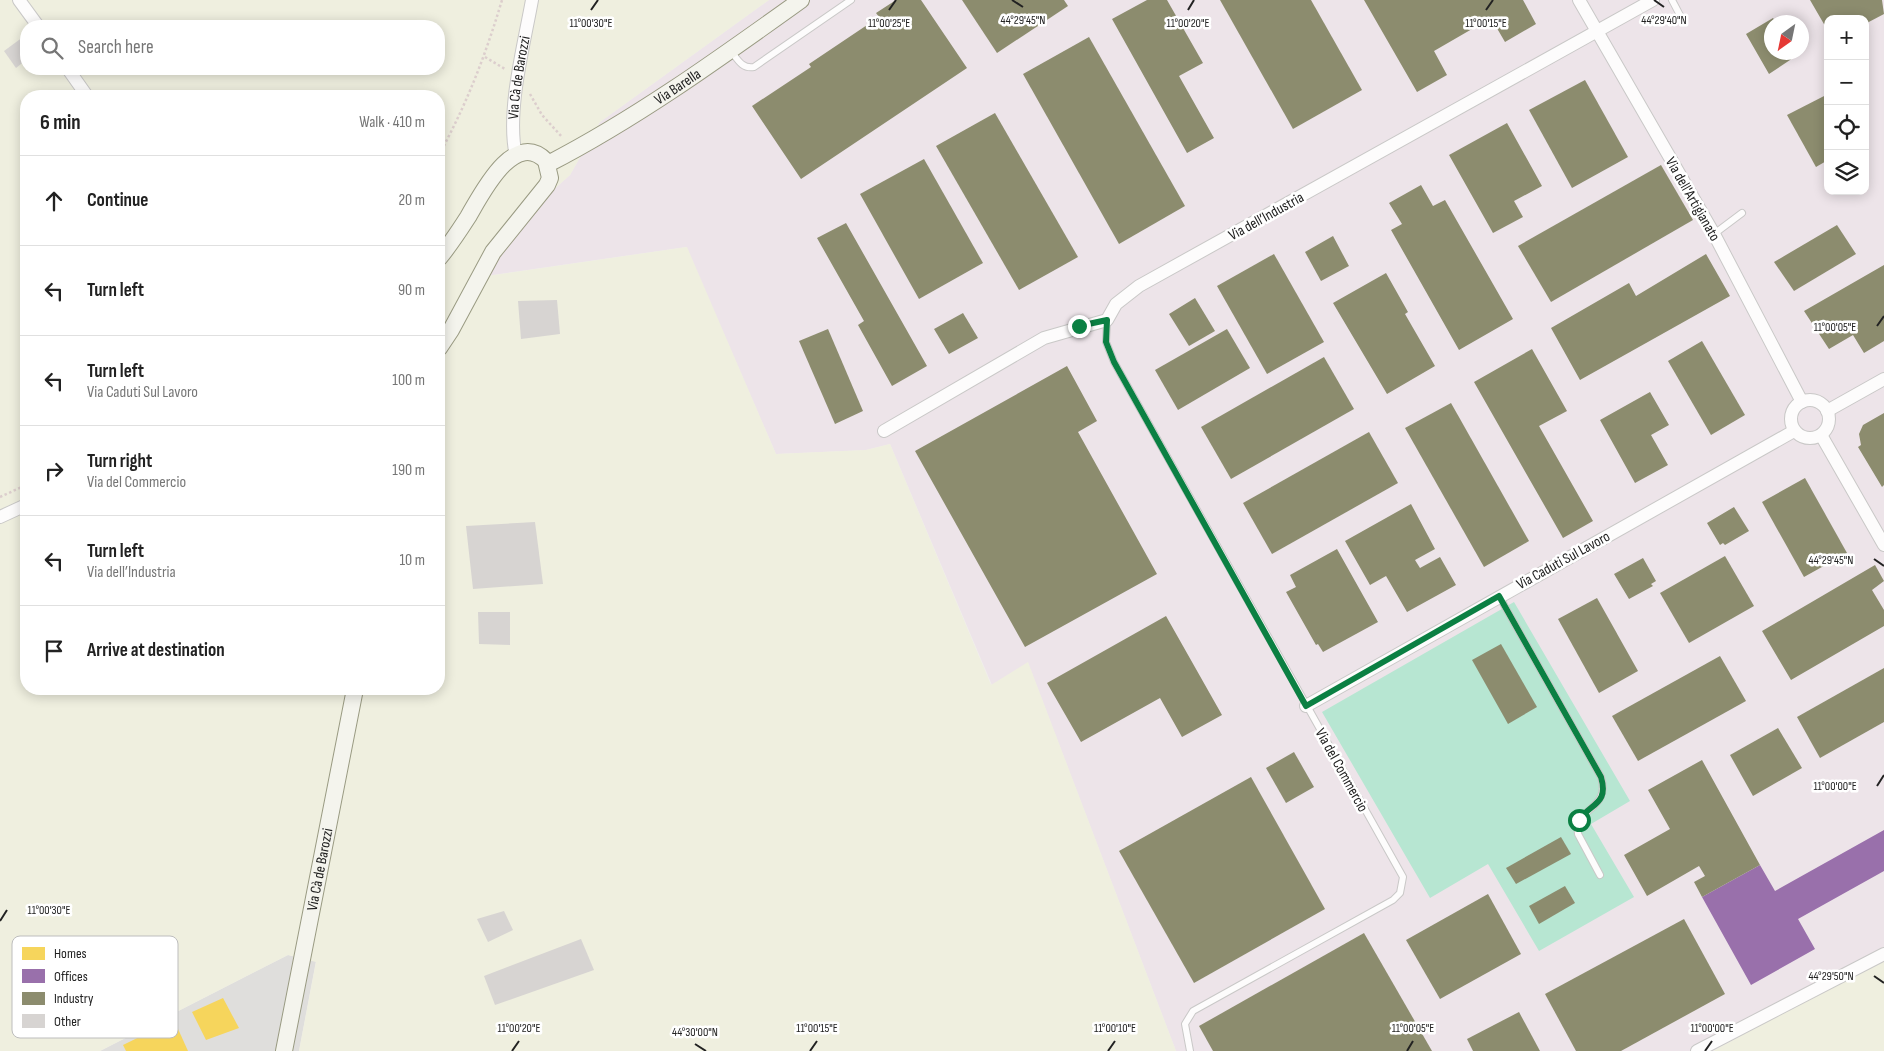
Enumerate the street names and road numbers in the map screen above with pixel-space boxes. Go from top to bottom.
street label: Via Cà de Barozzi [504,34,535,120]
street label: Via Barella [651,64,705,109]
street label: Via dell'Artigianato [1661,154,1724,245]
street label: Via dell’Industria [1225,188,1307,245]
street label: Via Caduti Sul Lavoro [1513,527,1613,594]
street label: Via del Commercio [1311,725,1372,815]
street label: Via Cà de Barozzi [303,826,338,913]

